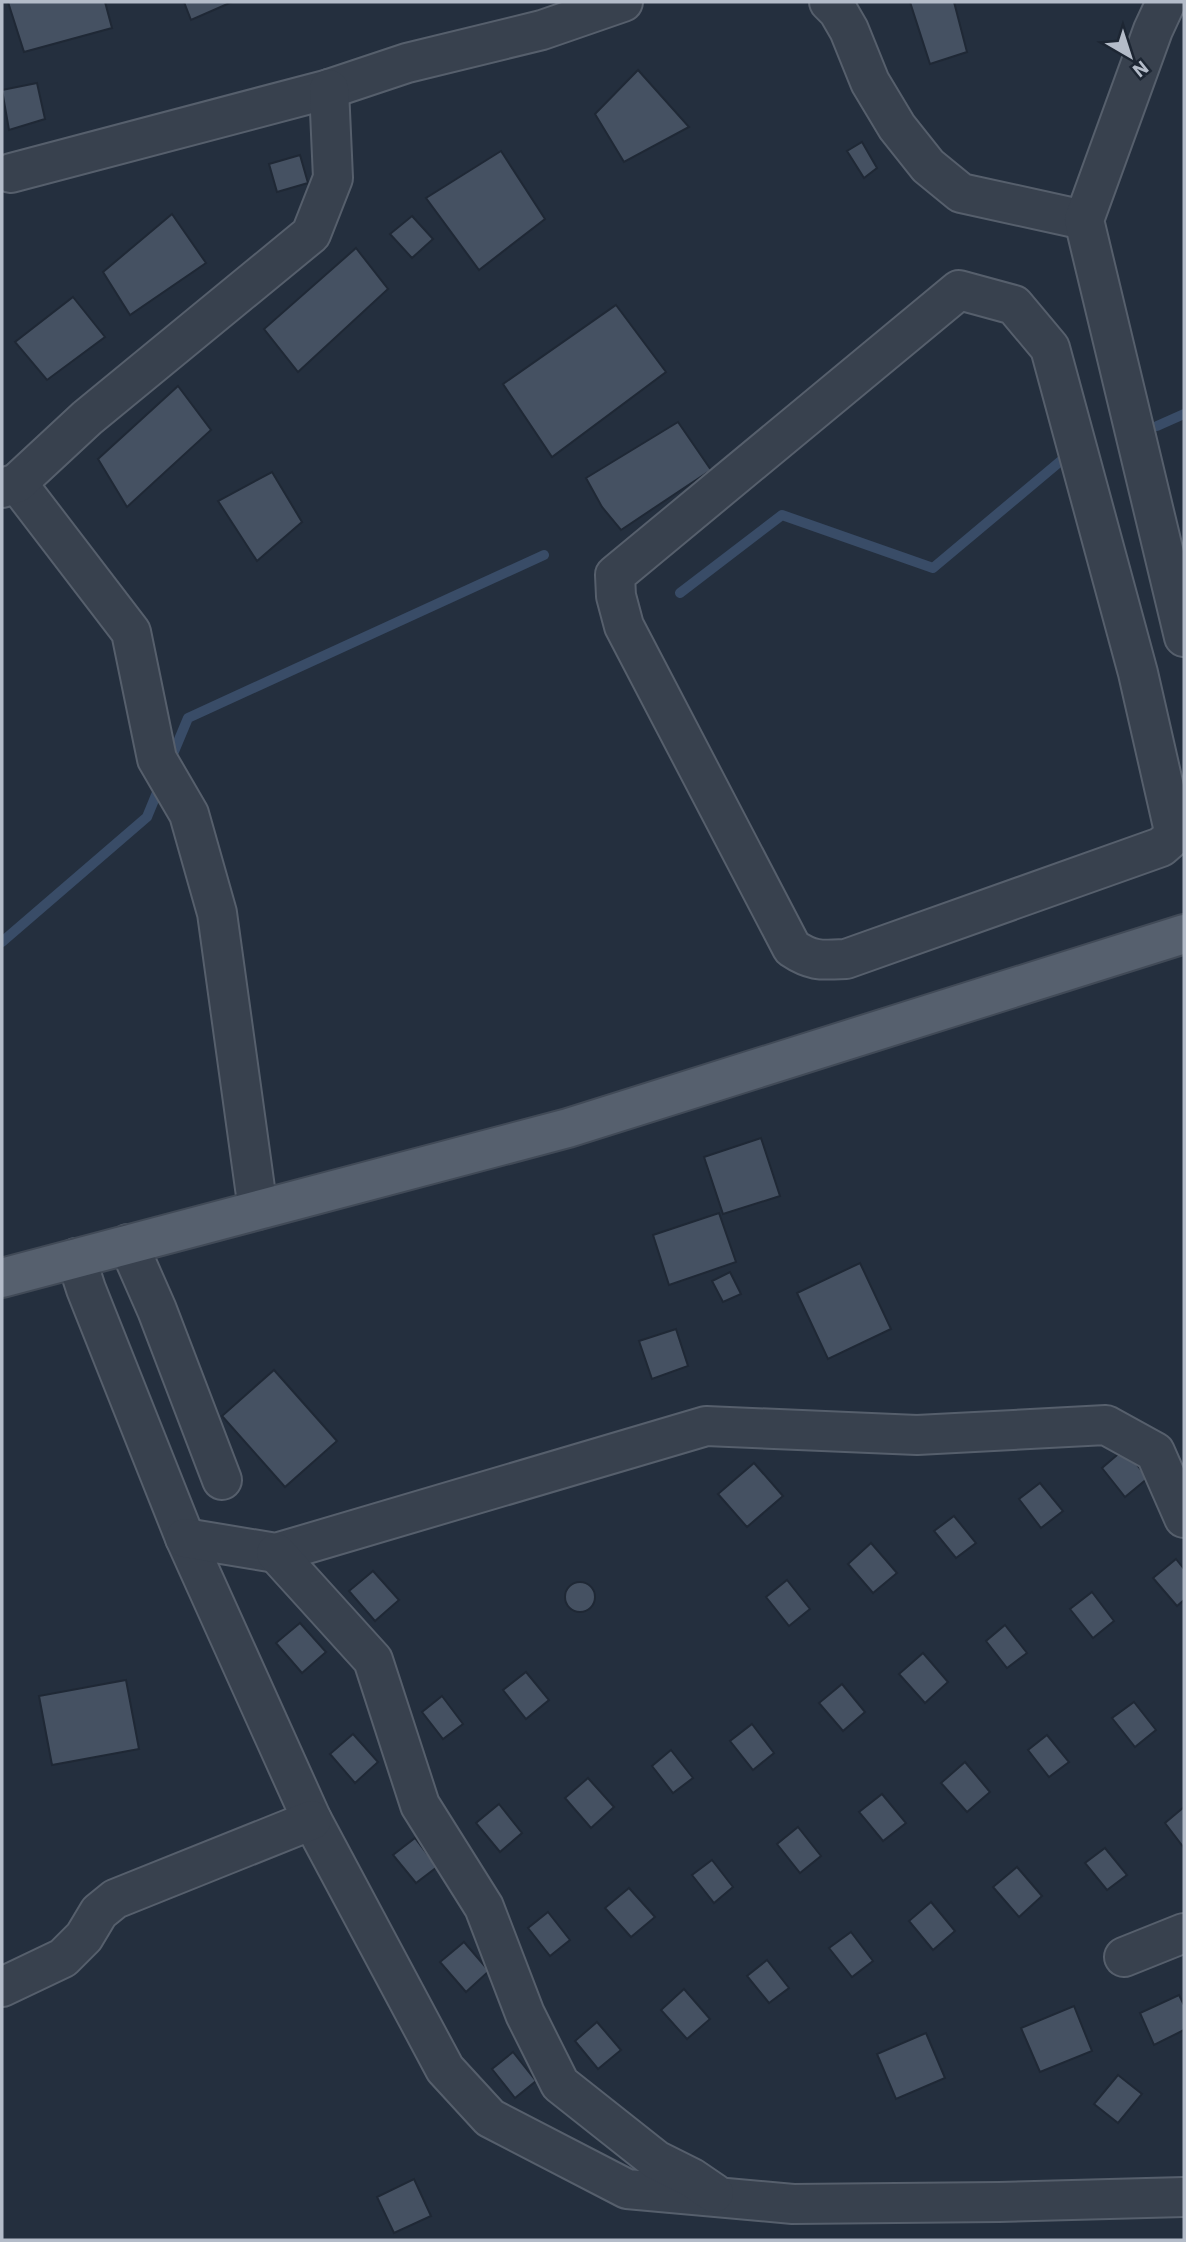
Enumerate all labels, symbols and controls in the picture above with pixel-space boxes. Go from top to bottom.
north arrow [1095,21,1165,91]
text: N [1128,56,1154,83]

